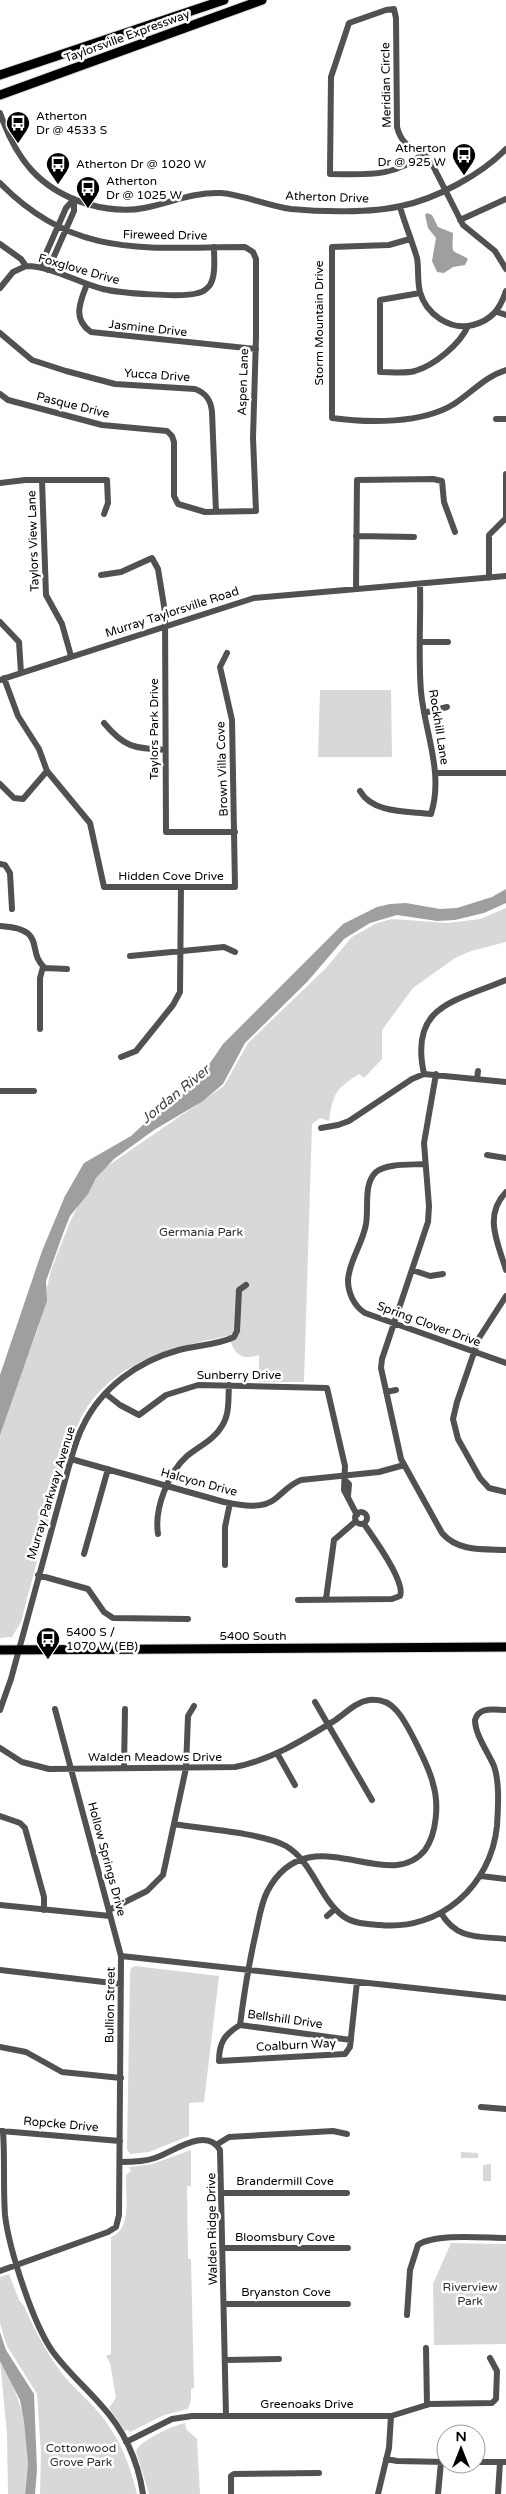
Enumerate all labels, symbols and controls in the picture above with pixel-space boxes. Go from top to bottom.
street label: Taylorsville Expressway [63,7,192,65]
street label: Meridian Circle [378,42,394,128]
place label: Atherton Dr @ 4533 S [36,109,107,137]
bus stop icon: Atherton Dr @ 4533 S [5,110,31,144]
place label: Atherton Dr @ 925 W [378,141,446,169]
bus stop icon: Atherton Dr @ 925 W [451,142,477,176]
bus stop icon: Atherton Dr @ 1020 W [45,151,71,185]
place label: Atherton Dr @ 1020 W [76,157,206,171]
place label: Atherton Dr @ 1025 W [106,174,182,202]
bus stop icon: Atherton Dr @ 1025 W [75,175,101,209]
street label: Atherton Drive [285,189,369,205]
street label: Fireweed Drive [123,227,208,243]
street label: Foxglove Drive [37,251,121,287]
street label: Storm Mountain Drive [312,260,326,386]
street label: Jasmine Drive [108,317,188,339]
street label: Aspen Lane [235,348,251,416]
street label: Yucca Drive [123,366,191,384]
street label: Pasque Drive [35,389,111,421]
street label: Taylors View Lane [24,490,42,592]
street label: Murray Taylorsville Road [103,584,241,640]
street label: Taylors Park Drive [147,678,161,780]
street label: Rockhill Lane [426,688,452,766]
street label: Brown Villa Cove [213,721,231,817]
street label: Hidden Cove Drive [118,869,224,883]
water label: Jordan River [138,1061,214,1127]
park label: Germania Park [159,1225,243,1239]
street label: Spring Clover Drive [375,1299,483,1349]
street label: Sunberry Drive [197,1368,281,1382]
street label: Murray Parkway Avenue [24,1425,78,1561]
street label: Halcyon Drive [159,1465,239,1499]
place label: 5400 S / 1070 W (EB) [66,1625,138,1653]
bus stop icon: 5400 S / 1070 W (EB) [35,1626,61,1660]
street label: 5400 South [219,1629,287,1643]
street label: Walden Meadows Drive [88,1750,222,1764]
street label: Hollow Springs Drive [85,1800,129,1918]
street label: Bullion Street [102,1966,118,2043]
street label: Bellshill Drive [247,2007,324,2031]
street label: Coalburn Way [256,2036,337,2054]
street label: Ropcke Drive [23,2114,100,2134]
street label: Walden Ridge Drive [204,2173,220,2285]
street label: Brandermill Cove [236,2174,334,2188]
street label: Bloomsbury Cove [235,2230,335,2244]
park label: Riverview Park [443,2280,498,2308]
street label: Bryanston Cove [241,2285,331,2299]
street label: Greenoaks Drive [260,2397,354,2411]
north arrow [436,2424,486,2474]
text: N [455,2428,467,2445]
park label: Cottonwood Grove Park [46,2441,116,2469]

